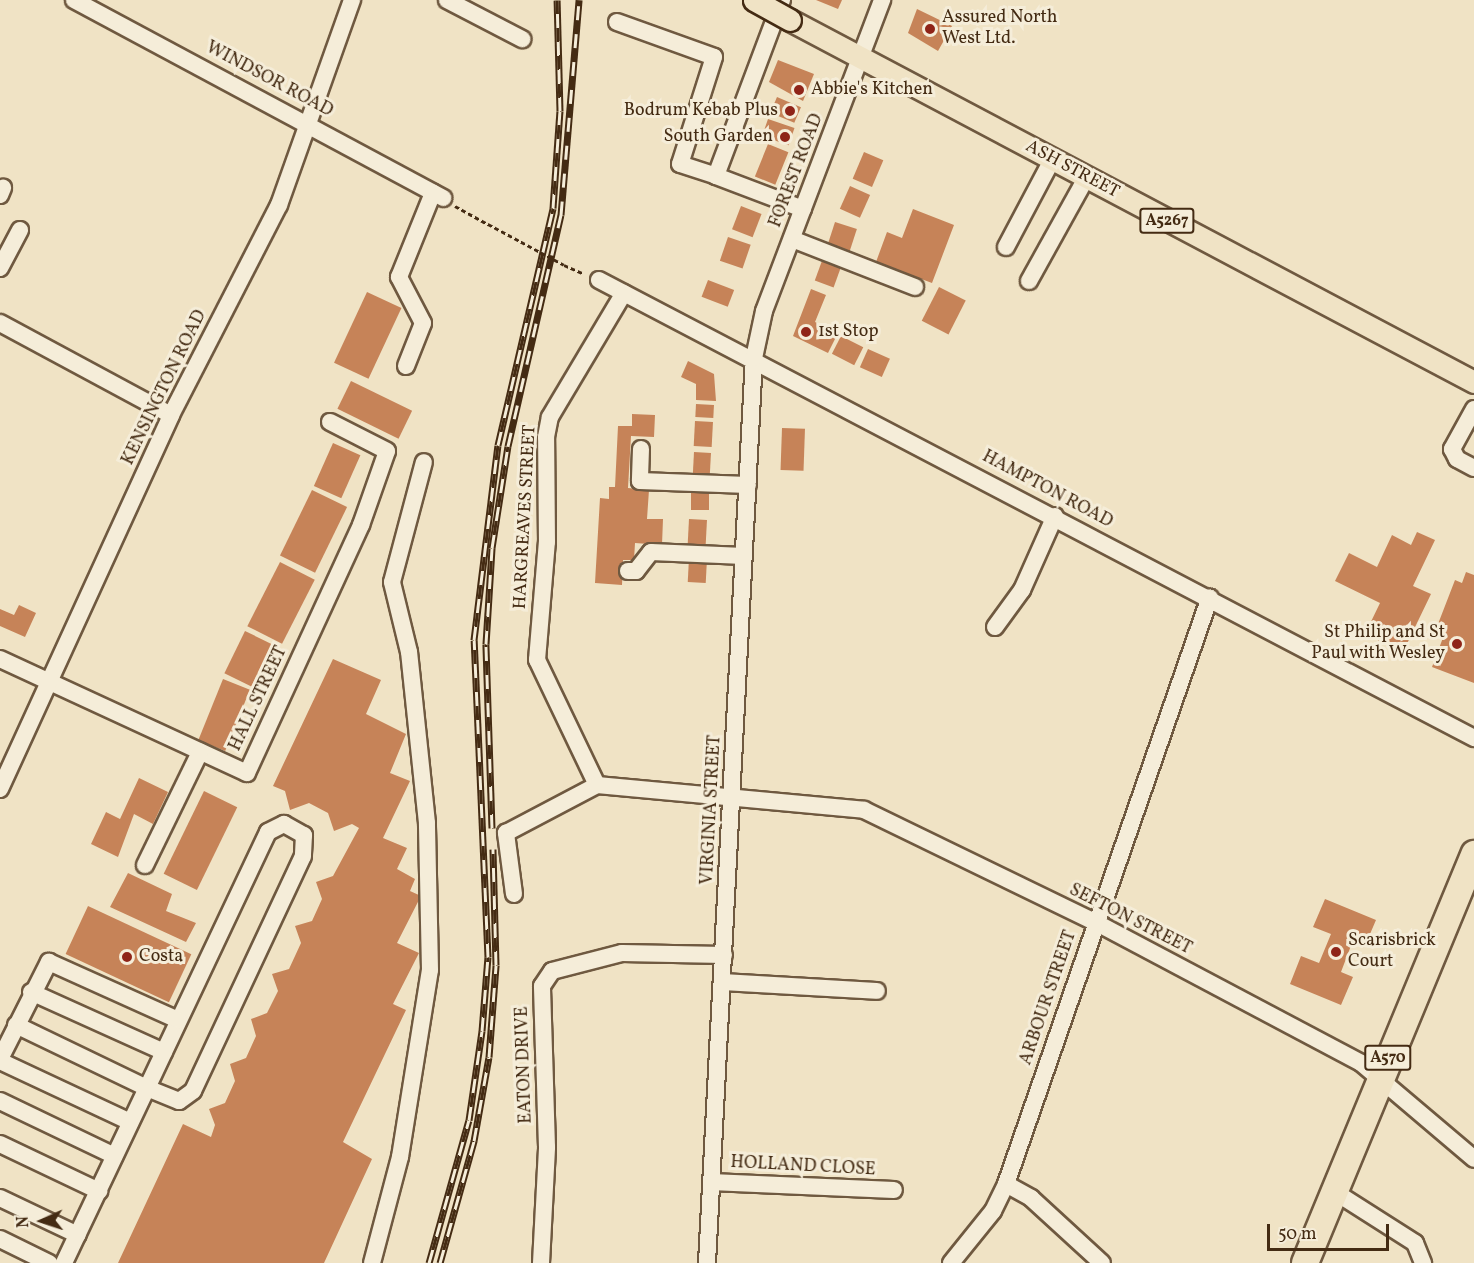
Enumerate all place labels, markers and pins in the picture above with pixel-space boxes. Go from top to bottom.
place label: Assured North West Ltd. [942,8,1058,50]
marker: Assured North West Ltd. [923,22,937,36]
place label: Abbie's Kitchen [811,79,933,101]
marker: Abbie's Kitchen [792,83,806,97]
place label: Bodrum Kebab Plus [624,100,778,122]
marker: Bodrum Kebab Plus [783,104,797,118]
place label: South Garden [664,126,773,148]
marker: South Garden [778,130,792,144]
place label: 1st Stop [818,321,879,343]
marker: 1st Stop [799,325,813,339]
place label: St Philip and St Paul with Wesley [1310,623,1445,666]
marker: St Philip and St Paul with Wesley [1450,637,1464,651]
place label: Scarisbrick Court [1348,931,1436,974]
marker: Scarisbrick Court [1329,945,1343,959]
place label: Costa [139,946,183,968]
marker: Costa [120,950,134,964]

